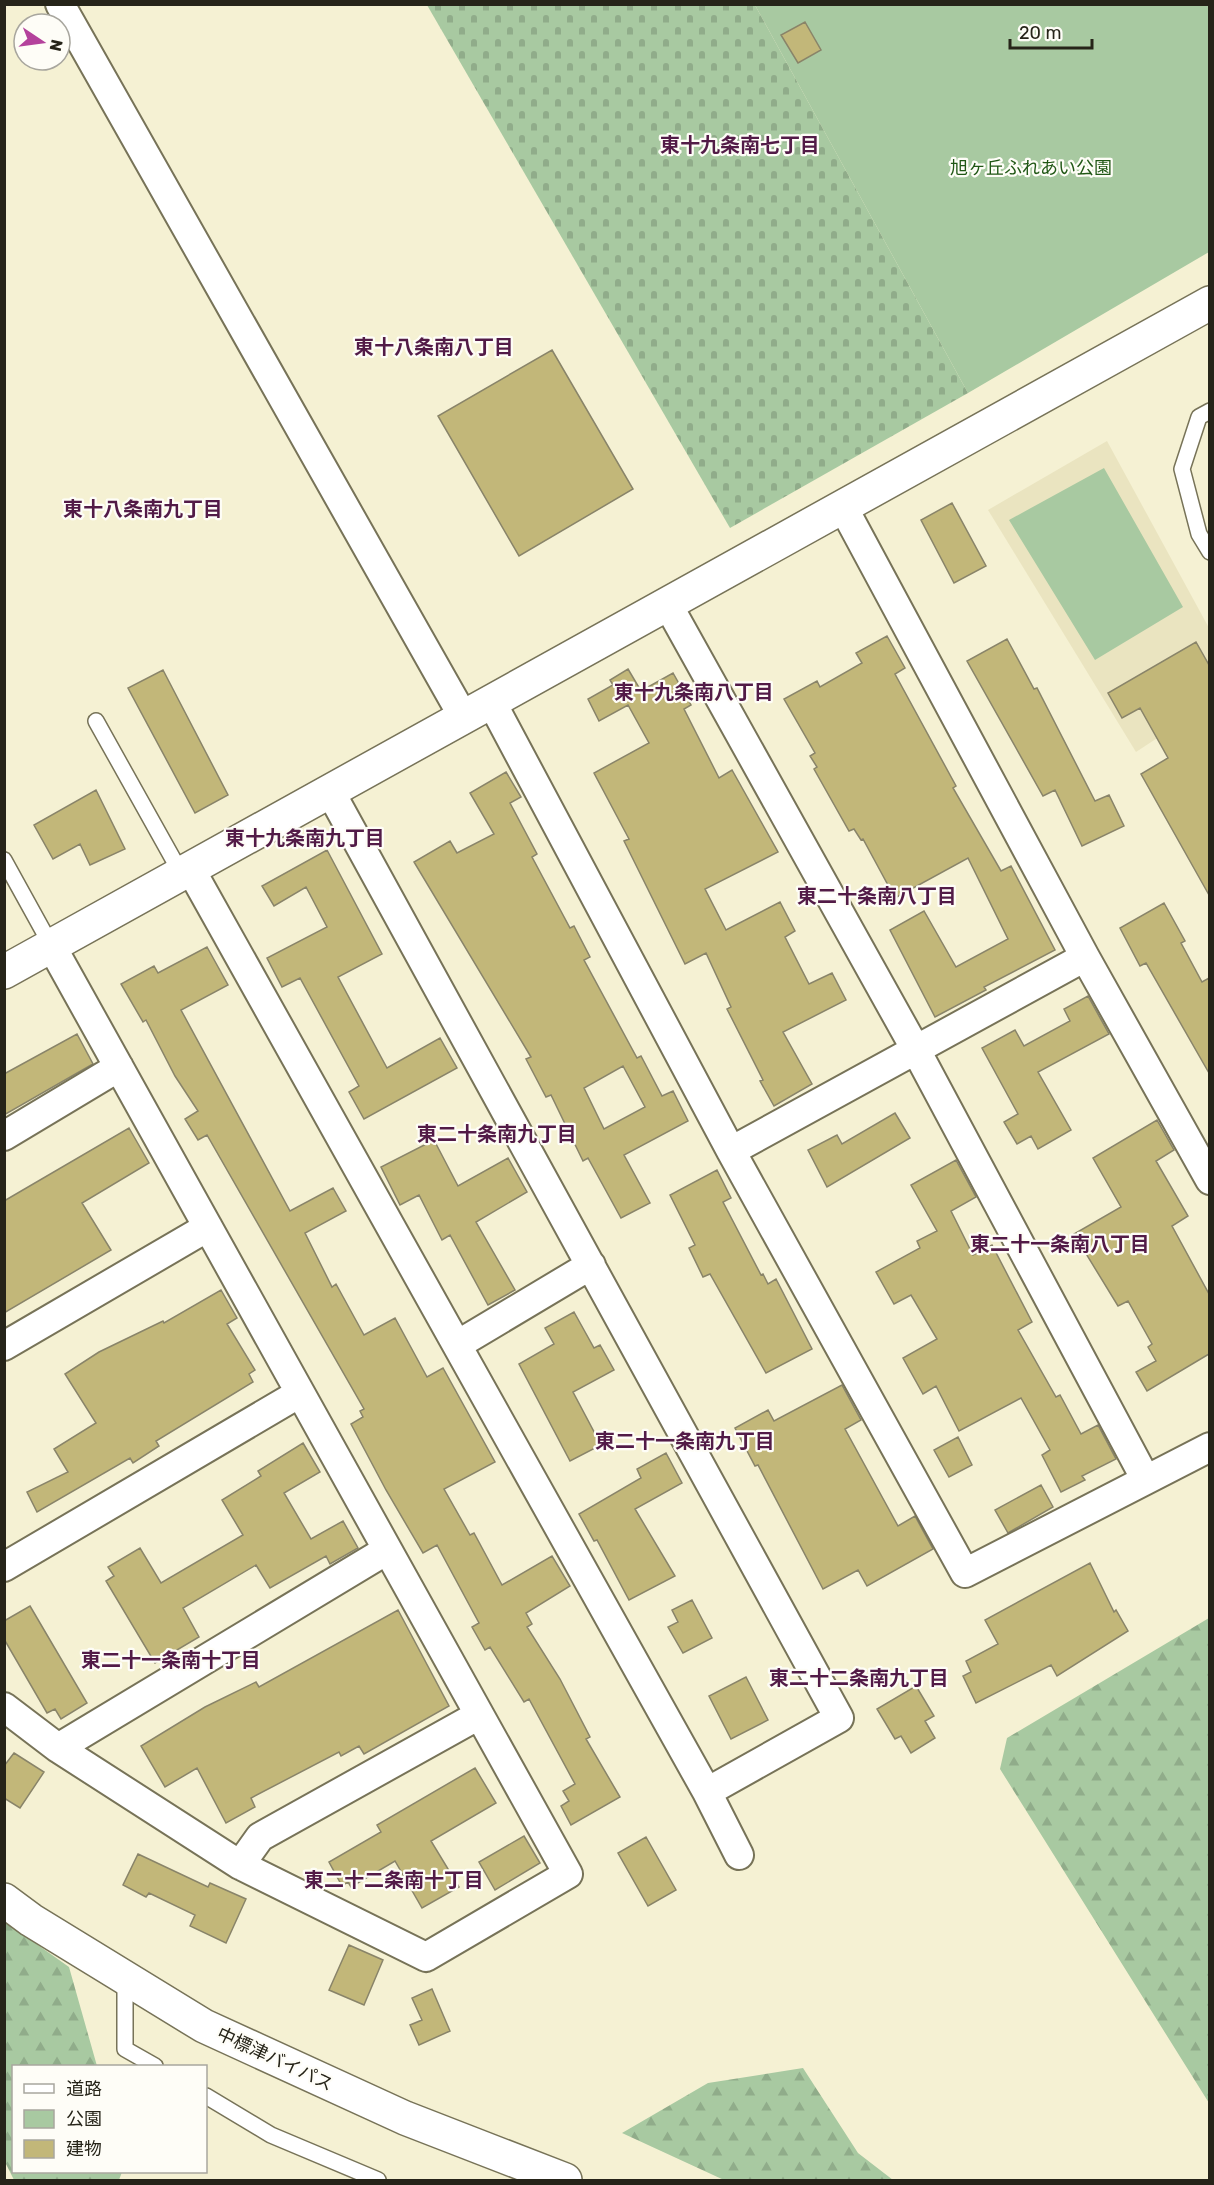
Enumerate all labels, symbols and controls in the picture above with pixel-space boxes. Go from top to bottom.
north arrow [12,12,72,72]
scale bar [1010,12,1092,50]
text: 20 m [1019,22,1061,44]
text: N [46,38,67,53]
district label: 東十九条南七丁目 [660,133,820,157]
park label: 旭ヶ丘ふれあい公園 [950,157,1112,179]
district label: 東十八条南八丁目 [354,335,514,359]
district label: 東十八条南九丁目 [63,497,223,521]
district label: 東十九条南八丁目 [614,680,774,704]
district label: 東十九条南九丁目 [225,826,385,850]
district label: 東二十条南八丁目 [797,884,957,908]
district label: 東二十条南九丁目 [417,1122,577,1146]
district label: 東二十一条南八丁目 [970,1232,1150,1256]
district label: 東二十一条南九丁目 [595,1429,775,1453]
district label: 東二十一条南十丁目 [81,1648,261,1672]
district label: 東二十二条南九丁目 [769,1666,949,1690]
district label: 東二十二条南十丁目 [304,1868,484,1892]
street label: 中標津バイパス [213,2022,337,2096]
legend [12,2065,207,2173]
text: 道路 [66,2078,102,2100]
text: 公園 [66,2108,102,2130]
text: 建物 [66,2138,102,2160]

